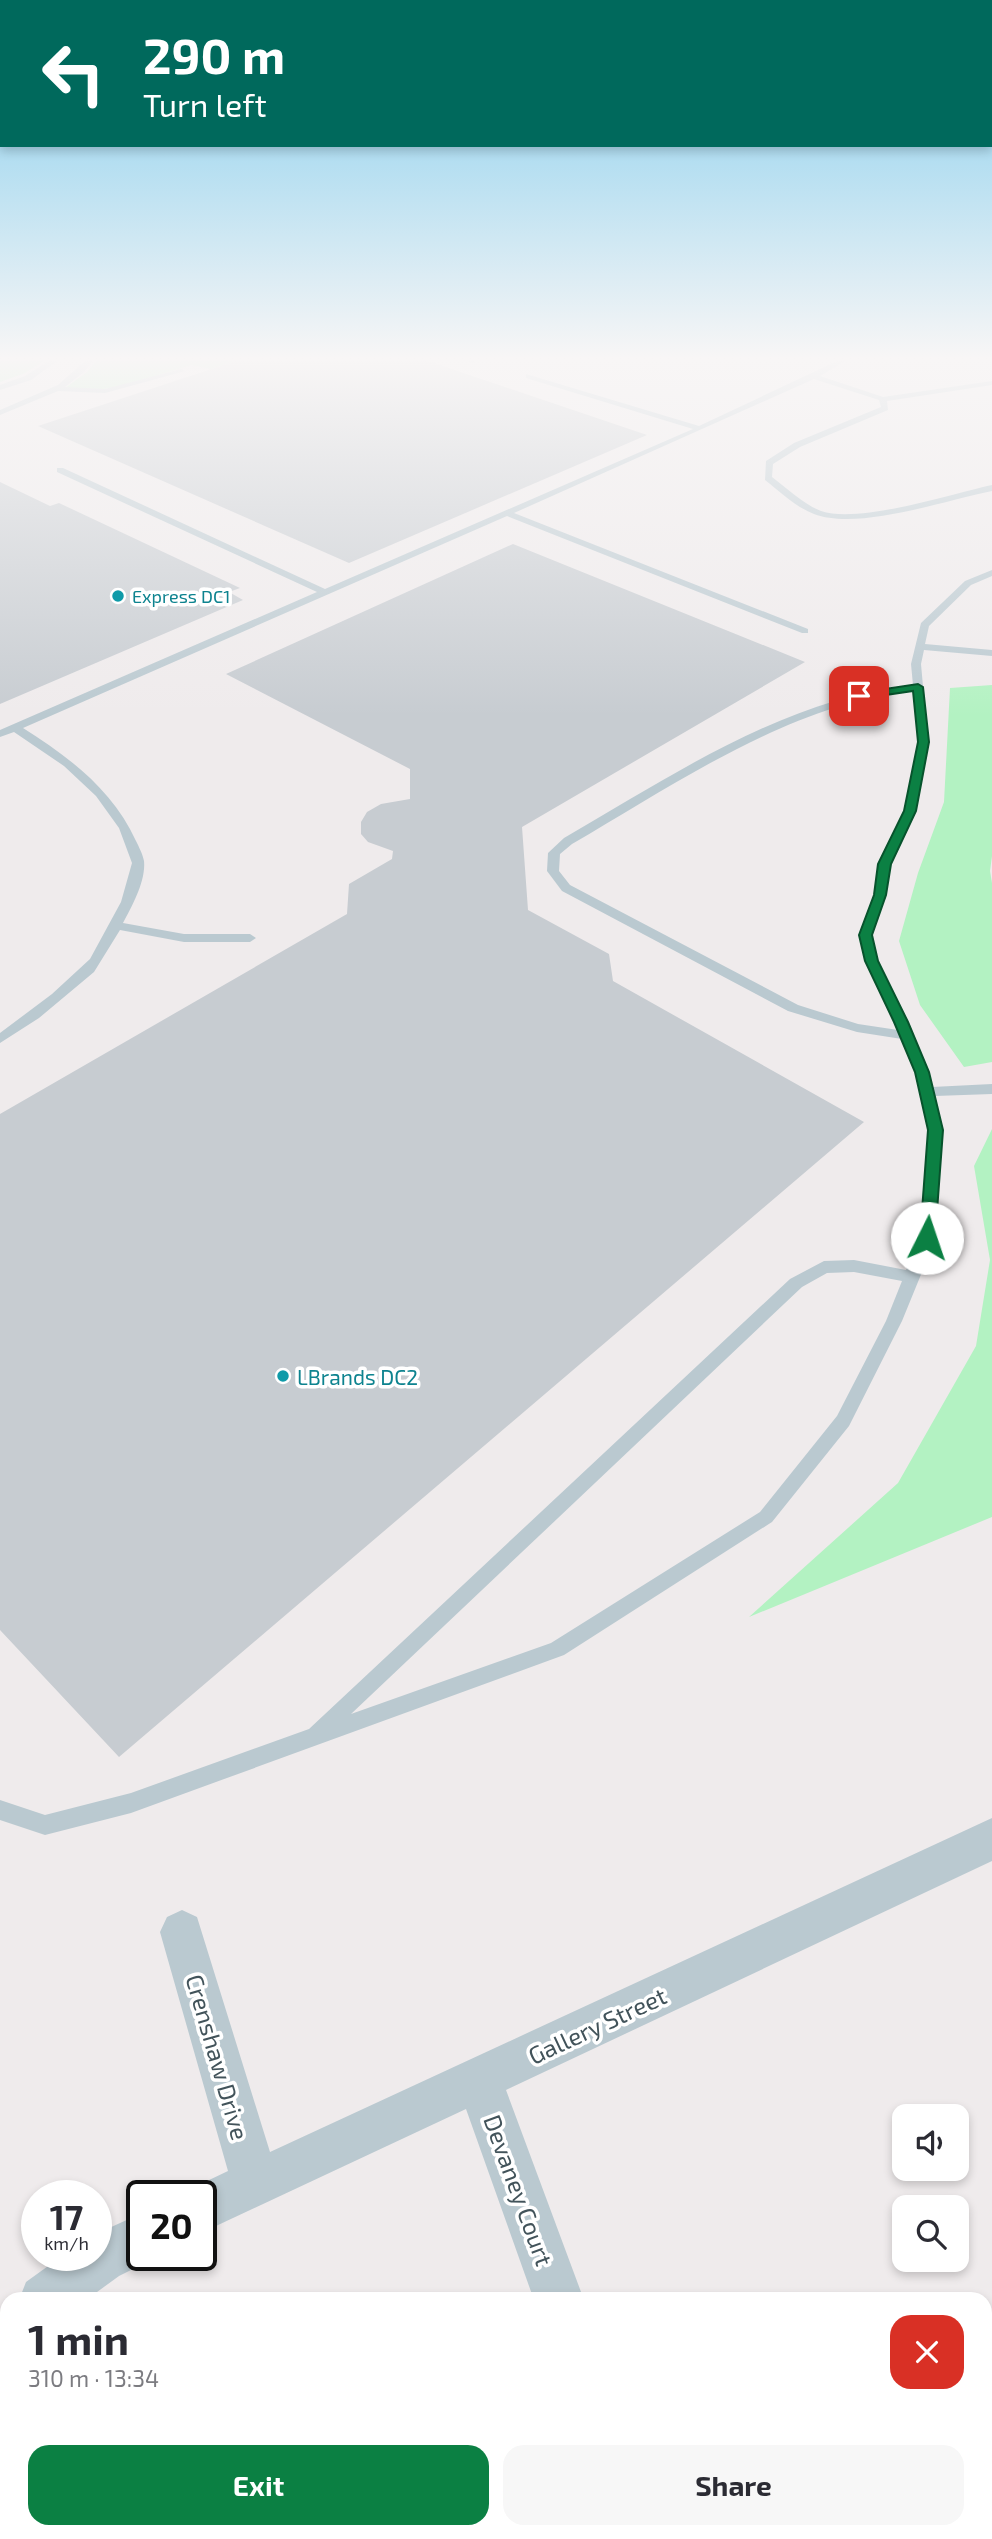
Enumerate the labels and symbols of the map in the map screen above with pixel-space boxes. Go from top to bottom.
place label: Express DC1 [132,585,230,607]
marker: Express DC1 [110,588,126,604]
pin [829,666,889,726]
position arrow [890,1201,964,1275]
place label: LBrands DC2 [297,1364,418,1389]
marker: LBrands DC2 [275,1368,291,1384]
street label: Crenshaw Drive [181,1971,255,2143]
street label: Gallery Street [523,1980,671,2070]
street label: Devaney Court [478,2111,560,2269]
speed limit sign: 20 [126,2180,217,2271]

